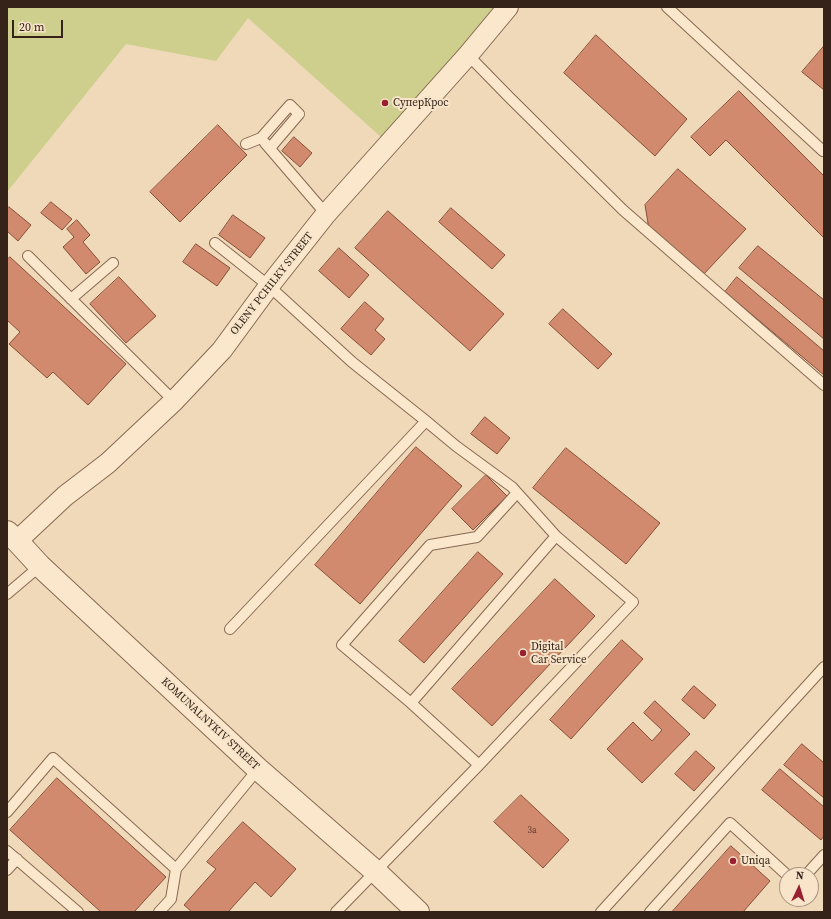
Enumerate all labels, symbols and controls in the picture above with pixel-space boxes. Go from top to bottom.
scale bar [14,12,65,38]
text: 20 m [19,19,45,35]
place label: СуперКрос [393,96,449,110]
marker: СуперКрос [380,98,390,108]
street label: OLENY PCHILKY STREET [228,230,316,338]
place label: Digital Car Service [531,640,587,666]
marker: Digital Car Service [518,648,528,658]
street label: KOMUNALNYKIV STREET [158,675,262,773]
house number: 3а [527,826,537,836]
place label: Uniqa [741,854,770,868]
marker: Uniqa [728,856,738,866]
north arrow [779,867,819,907]
text: N [795,868,804,883]

